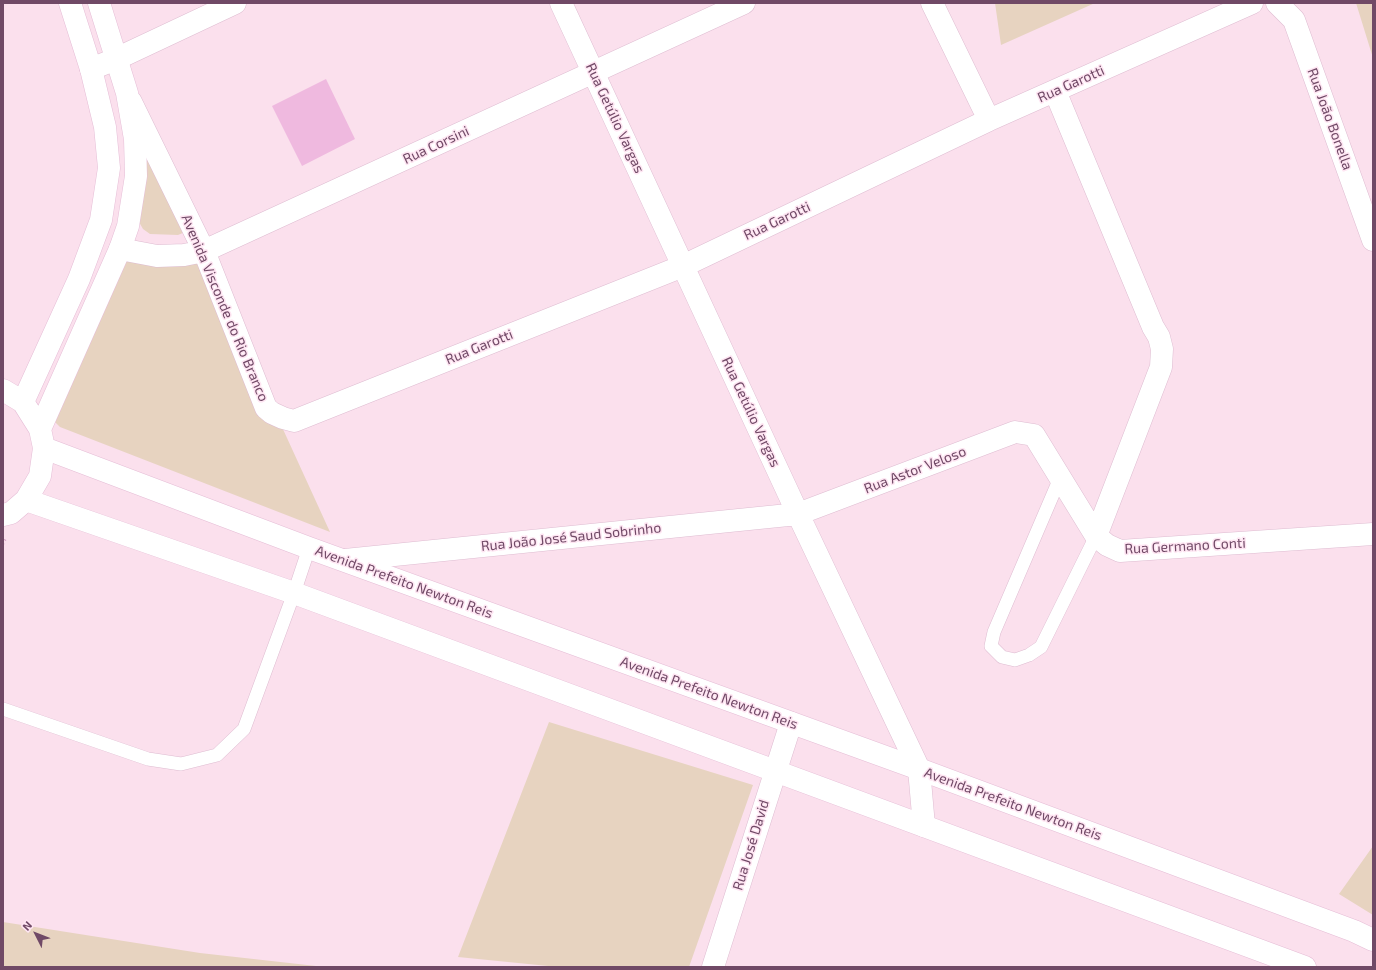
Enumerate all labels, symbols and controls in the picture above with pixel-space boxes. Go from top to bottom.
street label: Rua Getúlio Vargas [582,60,648,176]
street label: Rua Garotti [1035,62,1107,106]
street label: Rua João Bonella [1304,66,1356,172]
street label: Rua Corsini [400,122,472,168]
street label: Rua Garotti [741,198,813,244]
street label: Avenida Visconde do Rio Branco [178,212,272,404]
street label: Rua Garotti [443,326,515,368]
street label: Rua Getúlio Vargas [718,354,784,470]
street label: Rua Astor Veloso [862,443,968,497]
street label: Rua João José Saud Sobrinho [480,519,662,555]
street label: Rua Germano Conti [1124,534,1246,558]
street label: Avenida Prefeito Newton Reis [313,542,495,622]
street label: Avenida Prefeito Newton Reis [618,653,800,733]
street label: Avenida Prefeito Newton Reis [922,764,1104,844]
street label: Rua José David [729,798,773,892]
north arrow [16,914,56,954]
text: N [19,918,34,933]

